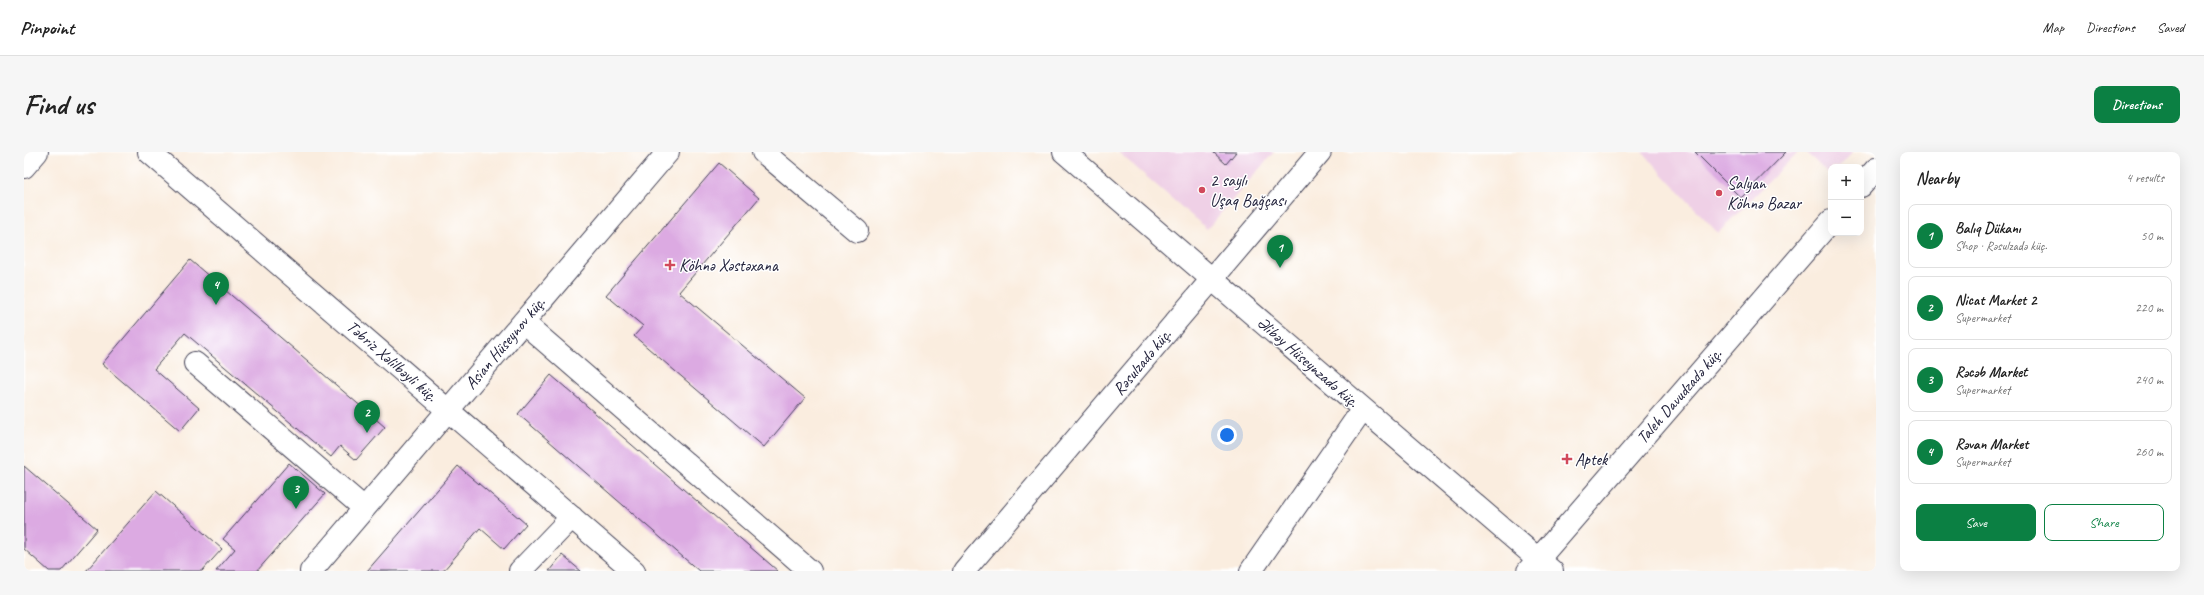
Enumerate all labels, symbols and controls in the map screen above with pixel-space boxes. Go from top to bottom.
text: Pinpoint [20,16,74,40]
text: Map [2043,19,2064,36]
text: Directions [2086,19,2135,36]
text: Saved [2157,19,2184,36]
button: Directions [2094,86,2180,123]
text: Find us [24,87,94,122]
map controls [1828,164,1864,236]
button: + [1828,164,1864,200]
text: Nearby [1916,168,1959,189]
place label: 2 saylı Uşaq Bağçası [1210,170,1287,211]
text: 4 results [2126,170,2164,186]
place label: Salyan Köhnə Bazar [1727,173,1803,214]
marker: 2 saylı Uşaq Bağçası [1197,185,1207,195]
marker: Salyan Köhnə Bazar [1714,188,1724,198]
button: − [1828,200,1864,236]
text: Balıq Dükanı [1955,219,2021,238]
text: 1 [1927,228,1933,244]
text: 50 m [2141,228,2163,244]
pin: 1 [1267,235,1293,268]
text: Shop · Rəsulzadə küç. [1955,238,2047,254]
place label: Köhnə Xəstəxana [679,255,779,276]
marker: Köhnə Xəstəxana [664,259,676,271]
pin: 4 [203,272,229,305]
text: Nicat Market 2 [1955,291,2036,310]
street label: Asian Hüseynov küç. [460,292,550,393]
text: 2 [1927,300,1933,316]
text: 220 m [2135,300,2163,316]
text: Supermarket [1955,310,2010,326]
street label: Əlibəy Hüseynzadə küç. [1253,312,1364,412]
street label: Təbriz Xəlilbəyli küç. [342,316,442,407]
street label: Rəsulzadə küç. [1108,324,1176,399]
street label: Taleh Davudzadə küç. [1632,343,1727,448]
text: Rəcəb Market [1955,363,2027,382]
text: 3 [1927,372,1933,388]
text: 240 m [2135,372,2163,388]
text: Supermarket [1955,382,2010,398]
pin: 2 [354,400,380,433]
your location [1217,425,1237,445]
text: Rəvan Market [1955,435,2028,454]
text: 4 [1927,444,1933,460]
text: 260 m [2135,444,2163,460]
place label: Aptek [1575,449,1609,470]
marker: Aptek [1562,454,1572,464]
text: Supermarket [1955,454,2010,470]
pin: 3 [283,476,309,509]
button: Save [1916,504,2036,541]
button: Share [2044,504,2164,541]

